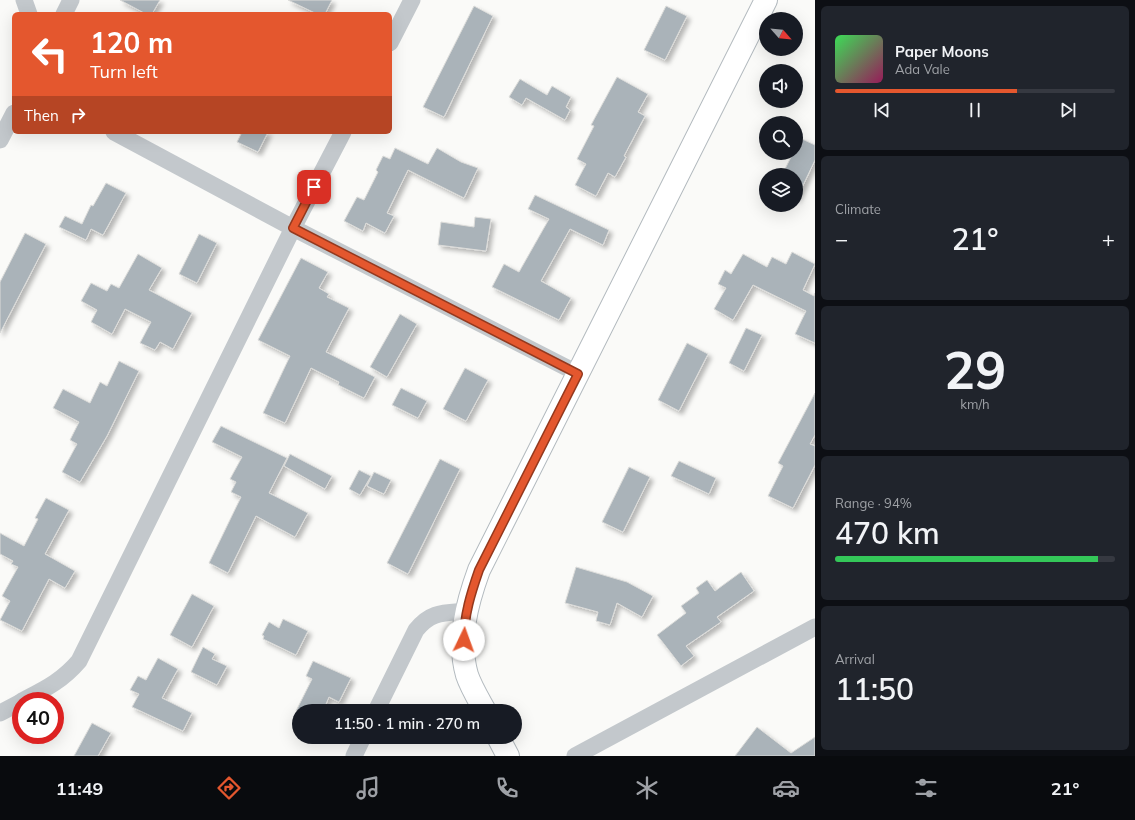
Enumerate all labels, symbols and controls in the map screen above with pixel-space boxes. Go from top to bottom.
north arrow [759,12,803,56]
map controls [759,12,803,212]
text: 120 m [90,25,173,60]
icon: left [24,28,76,80]
text: Paper Moons [895,42,989,61]
text: Turn left [90,60,158,83]
text: Ada Vale [895,61,950,77]
button: sound [759,64,803,108]
icon: previous [871,99,893,121]
icon: pause [964,99,986,121]
icon: next [1057,99,1079,121]
icon: right [67,104,89,126]
text: Then [24,106,59,125]
button: search [759,116,803,160]
button: layers [759,168,803,212]
pin [297,170,331,204]
icon: arrive [303,176,325,198]
text: Climate [835,201,881,217]
text: 21° [951,220,999,258]
text: − [835,225,848,253]
text: + [1102,225,1115,253]
text: 29 [944,337,1006,402]
text: km/h [960,396,990,412]
text: Range · 94% [835,495,912,511]
text: 470 km [835,514,940,552]
position arrow [443,619,485,661]
text: Arrival [835,651,875,667]
text: 11:50 [835,670,914,708]
speed limit sign: 40 [12,692,64,744]
text: 11:50 · 1 min · 270 m [334,714,480,733]
icon: directions [215,774,243,802]
icon: music [354,774,382,802]
icon: phone [493,774,521,802]
icon: climate [633,774,661,802]
icon: car [772,774,800,802]
icon: filters [912,774,940,802]
text: 11:49 [56,777,103,800]
text: 21° [1051,777,1079,800]

